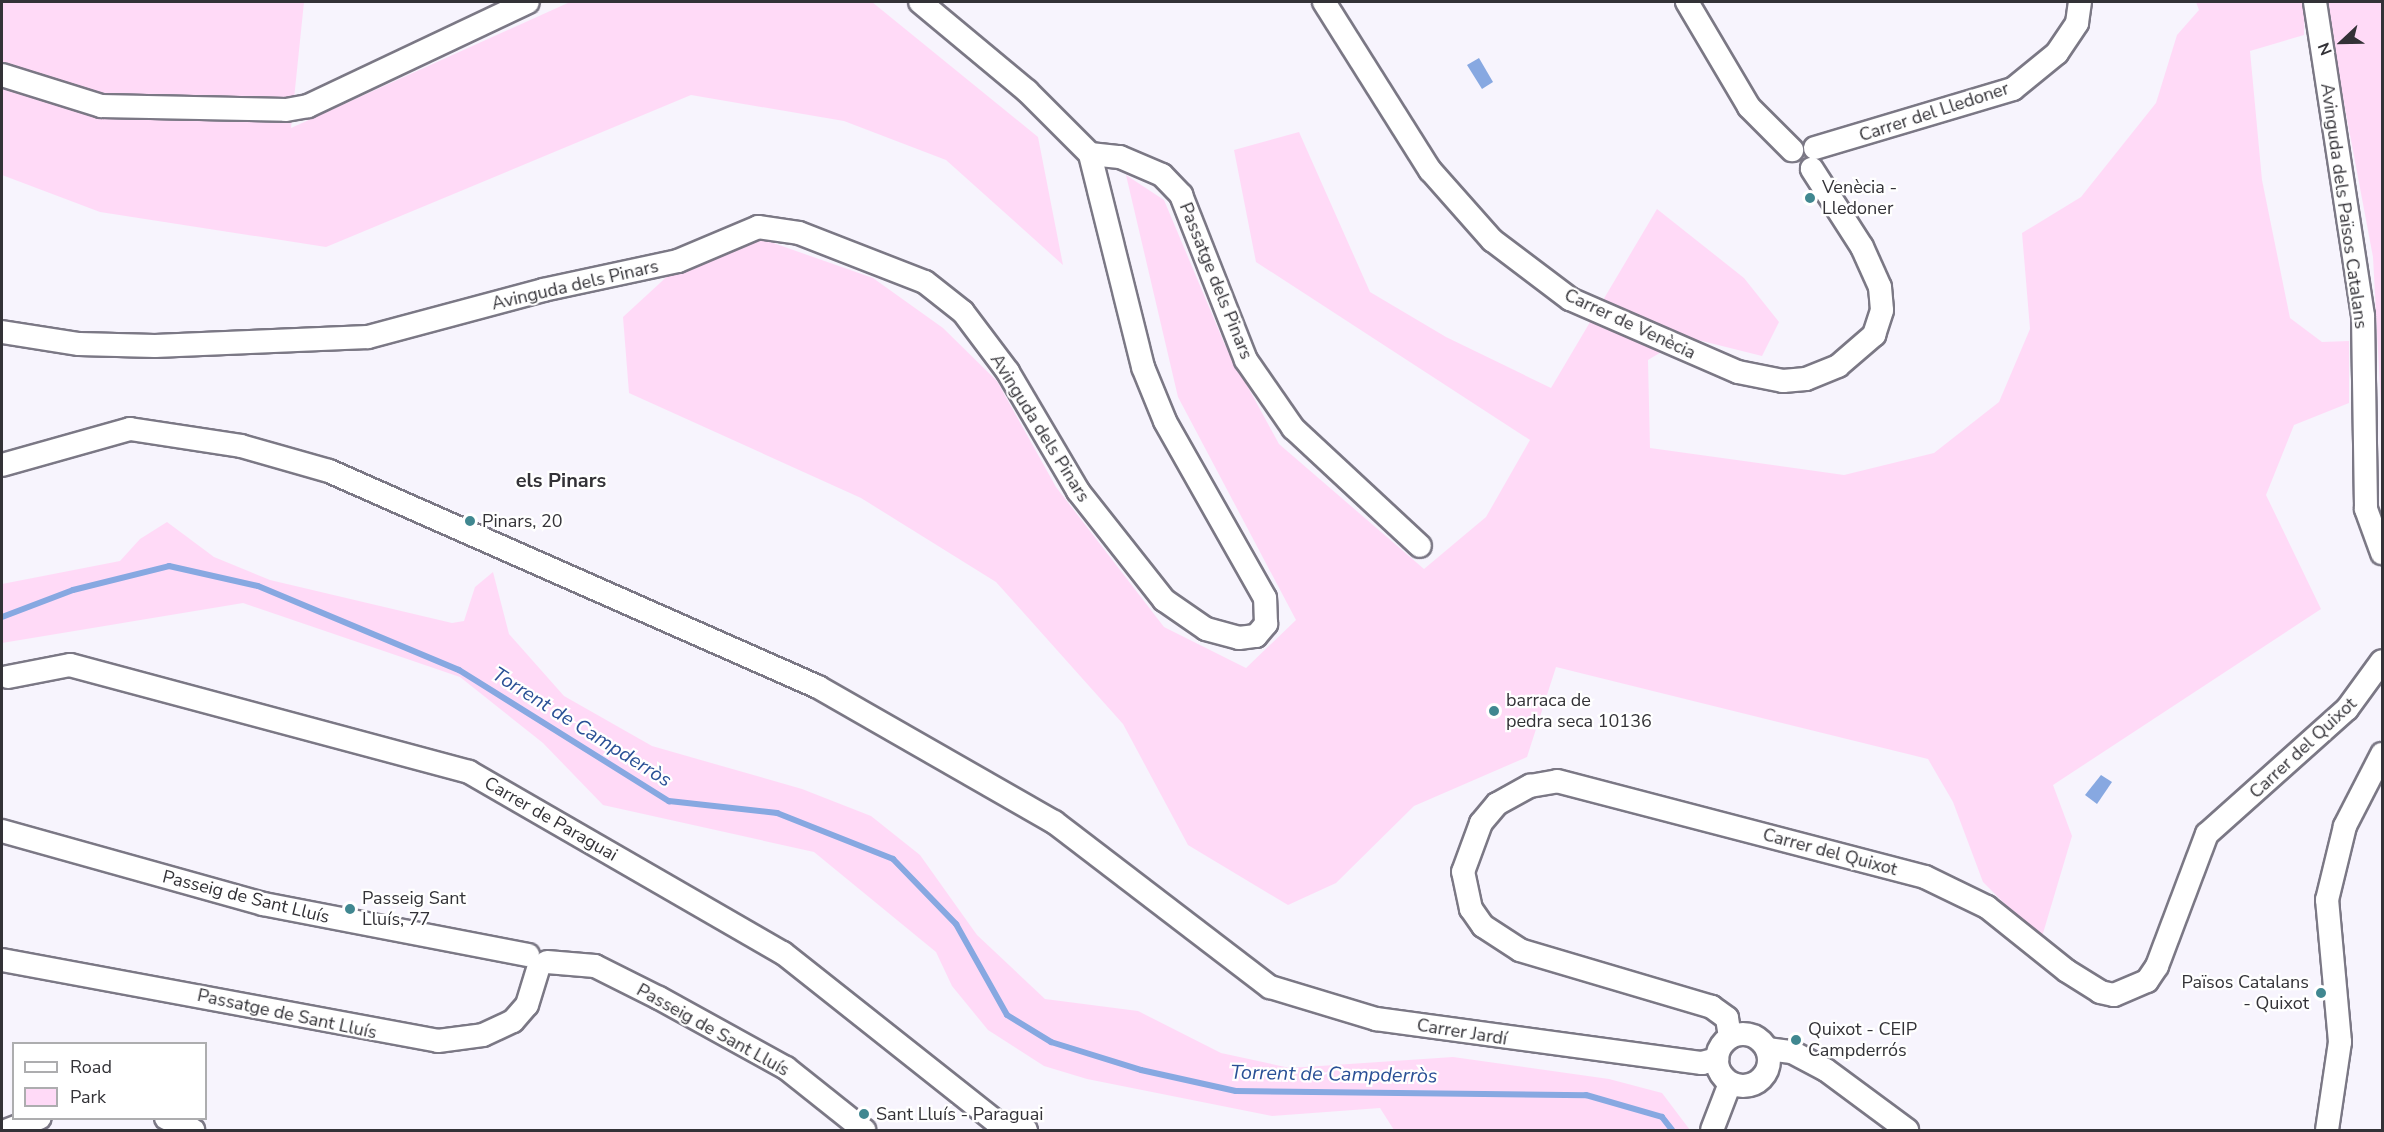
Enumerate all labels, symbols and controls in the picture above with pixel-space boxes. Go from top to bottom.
north arrow [2312,12,2372,72]
text: N [2313,39,2338,58]
street label: Carrer del Lledoner [1856,78,2012,146]
street label: Avinguda dels Països Catalans [2316,82,2372,330]
place label: Venècia - Lledoner [1822,177,1897,219]
marker: Venècia - Lledoner [1803,191,1817,205]
street label: Passatge dels Pinars [1175,199,1257,363]
street label: Avinguda dels Pinars [489,255,661,315]
street label: Carrer de Venècia [1561,284,1699,364]
street label: Avinguda dels Pinars [986,350,1094,506]
district label: els Pinars [516,468,606,492]
place label: Pinars, 20 [482,510,563,532]
marker: Pinars, 20 [463,514,477,528]
water label: Torrent de Campderròs [488,662,676,792]
place label: barraca de pedra seca 10136 [1506,690,1652,732]
street label: Carrer del Quixot [2245,693,2361,803]
marker: barraca de pedra seca 10136 [1487,704,1501,718]
street label: Carrer de Paraguai [481,772,621,866]
street label: Carrer del Quixot [1760,824,1900,880]
street label: Passeig de Sant Lluís [160,866,332,928]
place label: Passeig Sant Lluís, 77 [362,888,466,930]
marker: Passeig Sant Lluís, 77 [343,902,357,916]
place label: Països Catalans - Quixot [2181,972,2309,1014]
street label: Passeig de Sant Lluís [633,979,793,1081]
street label: Passatge de Sant Lluís [195,984,379,1044]
marker: Països Catalans - Quixot [2314,986,2328,1000]
street label: Carrer Jardí [1415,1014,1509,1050]
place label: Quixot - CEIP Campderrós [1808,1019,1917,1062]
marker: Quixot - CEIP Campderrós [1789,1033,1803,1047]
legend [12,1042,207,1120]
text: Road [70,1055,112,1079]
water label: Torrent de Campderròs [1230,1060,1438,1088]
text: Park [70,1085,106,1109]
place label: Sant Lluís - Paraguai [876,1103,1043,1125]
marker: Sant Lluís - Paraguai [857,1107,871,1121]

